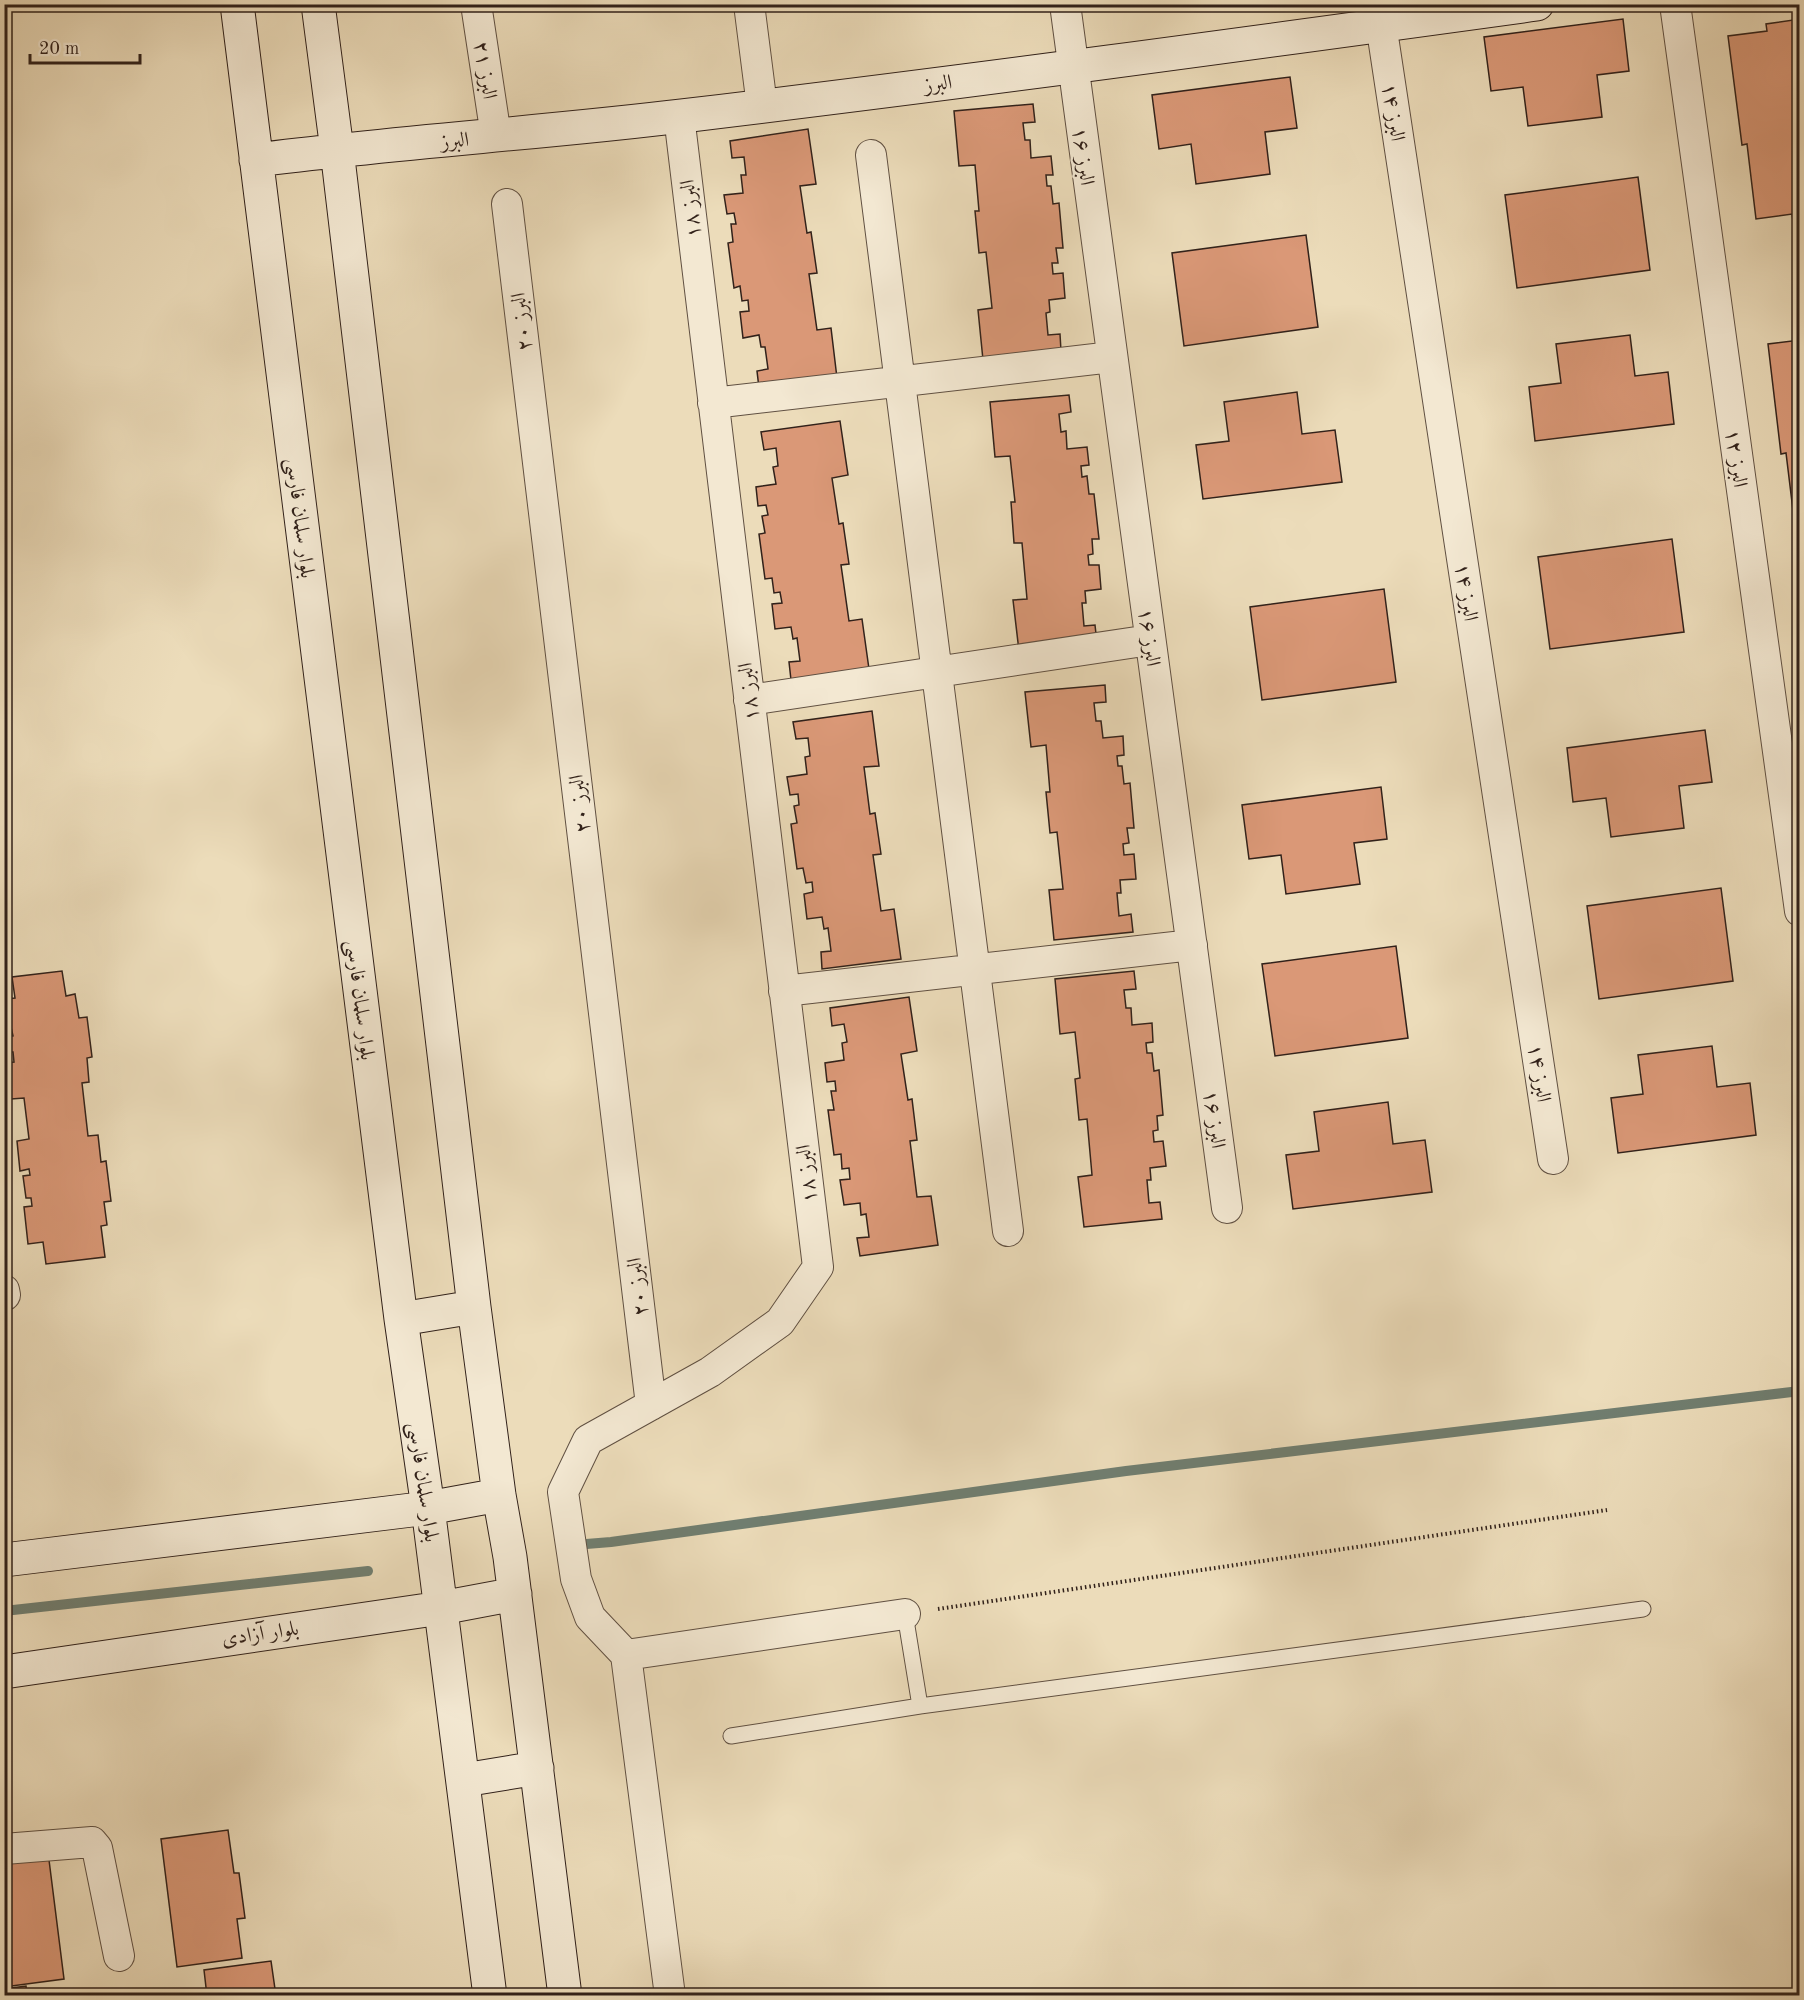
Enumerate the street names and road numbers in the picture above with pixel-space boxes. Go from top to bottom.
street label: البرز ۲۱ [469,40,499,101]
street label: البرز [921,72,954,98]
street label: البرز ۱۴ [1377,82,1407,143]
street label: البرز ۱۶ [1067,126,1097,187]
street label: البرز [438,130,470,154]
street label: البرز ۱۸ [677,178,706,239]
street label: البرز ۲۰ [508,291,537,352]
street label: البرز ۱۲ [1720,428,1750,489]
street label: بلوار سلمان فارسی [279,457,317,580]
street label: البرز ۱۴ [1450,562,1480,623]
street label: البرز ۱۶ [1133,607,1163,668]
street label: البرز ۱۸ [735,661,764,722]
street label: البرز ۲۰ [566,773,595,834]
street label: بلوار سلمان فارسی [339,939,377,1062]
street label: البرز ۱۴ [1523,1043,1553,1104]
street label: البرز ۱۶ [1198,1089,1228,1150]
street label: البرز ۱۸ [793,1143,822,1204]
street label: البرز ۲۰ [624,1256,653,1317]
street label: بلوار سلمان فارسی [401,1421,441,1544]
street label: بلوار آزادی [220,1615,300,1651]

